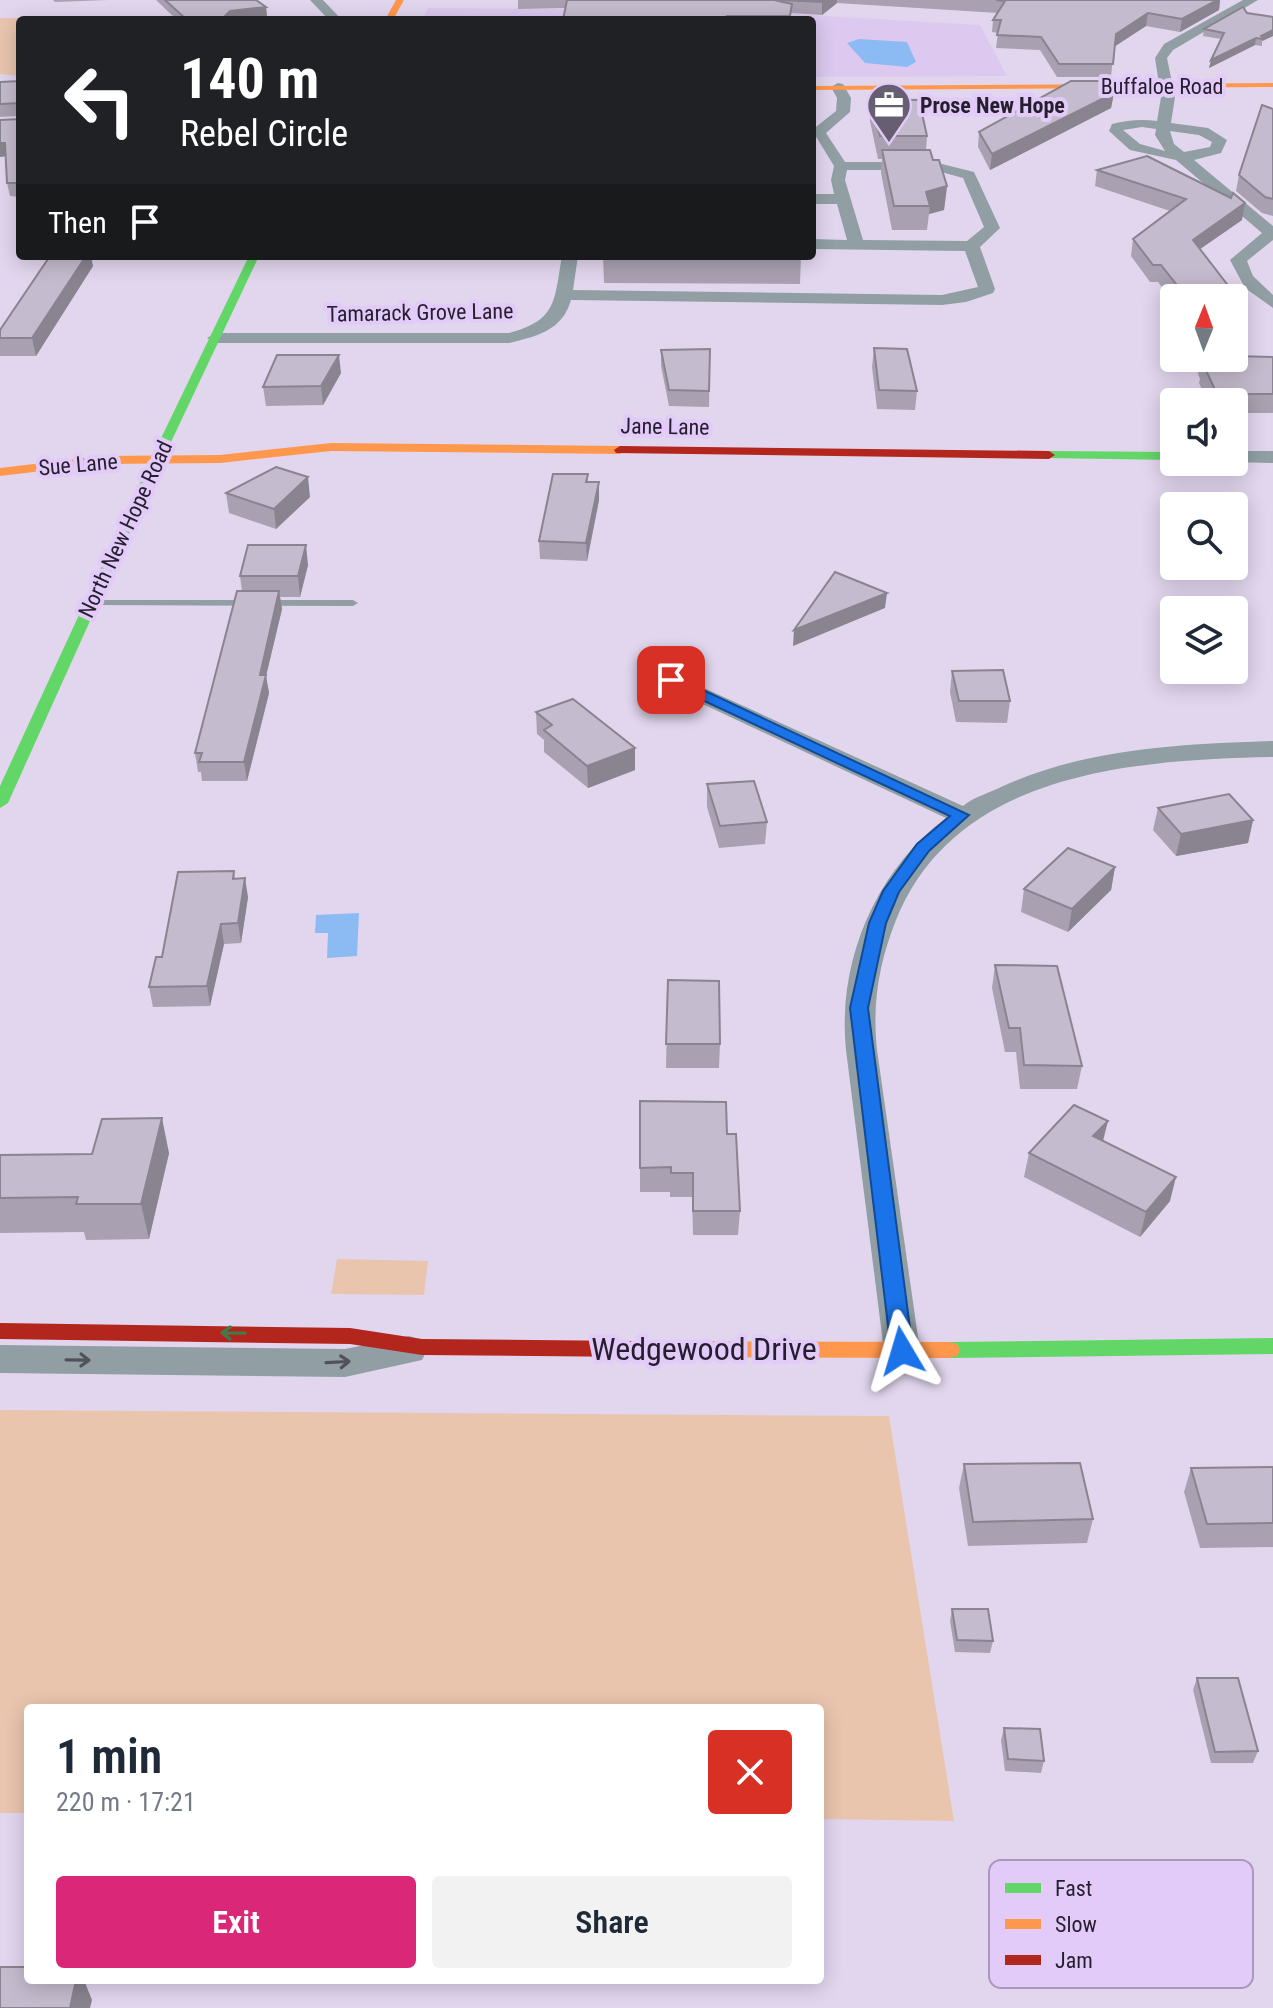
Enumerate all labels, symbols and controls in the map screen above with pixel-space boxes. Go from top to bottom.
text: 140 m [180,46,319,112]
icon: left [48,48,152,152]
street label: Buffaloe Road [1101,74,1223,99]
office icon: Prose New Hope [865,81,913,144]
place label: Prose New Hope [920,93,1065,118]
text: Rebel Circle [180,113,348,155]
icon: arrive [123,200,167,244]
text: Then [48,205,107,240]
north arrow [1160,284,1248,372]
map controls [1160,284,1248,684]
street label: Tamarack Grove Lane [326,298,514,327]
button: sound [1160,388,1248,476]
street label: Jane Lane [620,413,710,440]
street label: North New Hope Road [73,437,177,622]
street label: Sue Lane [37,449,119,480]
button: search [1160,492,1248,580]
button: layers [1160,596,1248,684]
pin [637,646,705,714]
icon: arrive [649,658,693,702]
position arrow [860,1309,944,1393]
one-way arrow [220,1325,247,1341]
street label: Wedgewood Drive [591,1330,817,1368]
one-way arrow [64,1352,91,1368]
one-way arrow [324,1354,351,1369]
text: 1 min [56,1728,162,1785]
button: close [708,1730,792,1814]
text: 220 m · 17:21 [56,1787,196,1817]
legend [989,1860,1253,1988]
button: Exit [56,1876,416,1968]
button: Share [432,1876,792,1968]
text: Fast [1055,1876,1092,1901]
text: Slow [1055,1912,1097,1937]
text: Jam [1055,1948,1093,1973]

